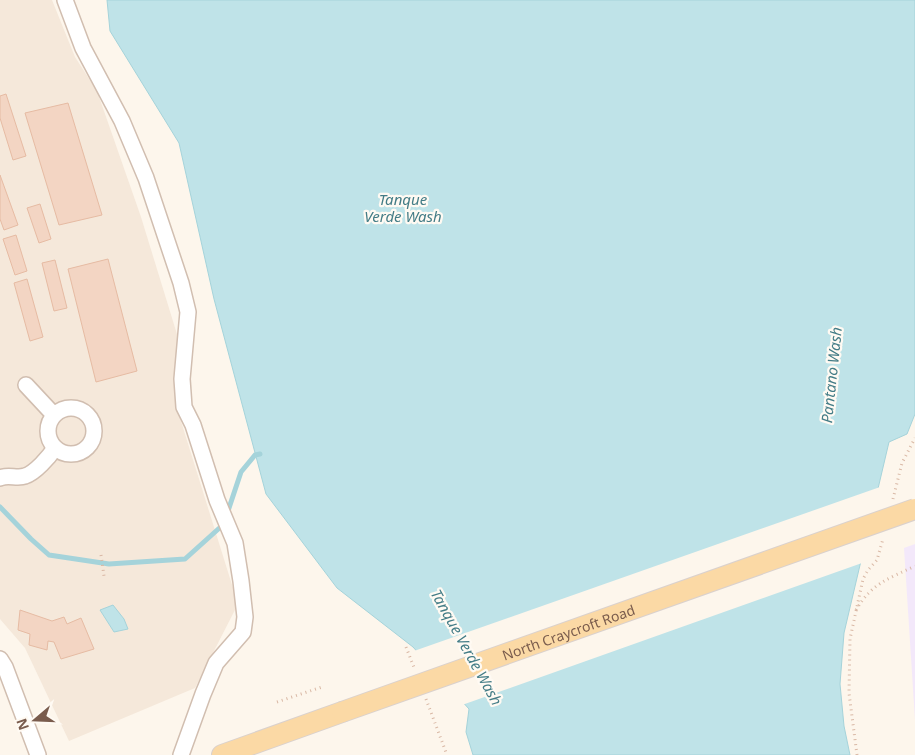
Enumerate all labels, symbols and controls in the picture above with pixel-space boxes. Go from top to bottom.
water label: Tanque Verde Wash [364,189,442,226]
water label: Pantano Wash [816,326,846,424]
water label: Tanque Verde Wash [427,585,507,709]
street label: North Craycroft Road [499,600,637,664]
north arrow [10,695,60,745]
text: N [11,716,33,733]

